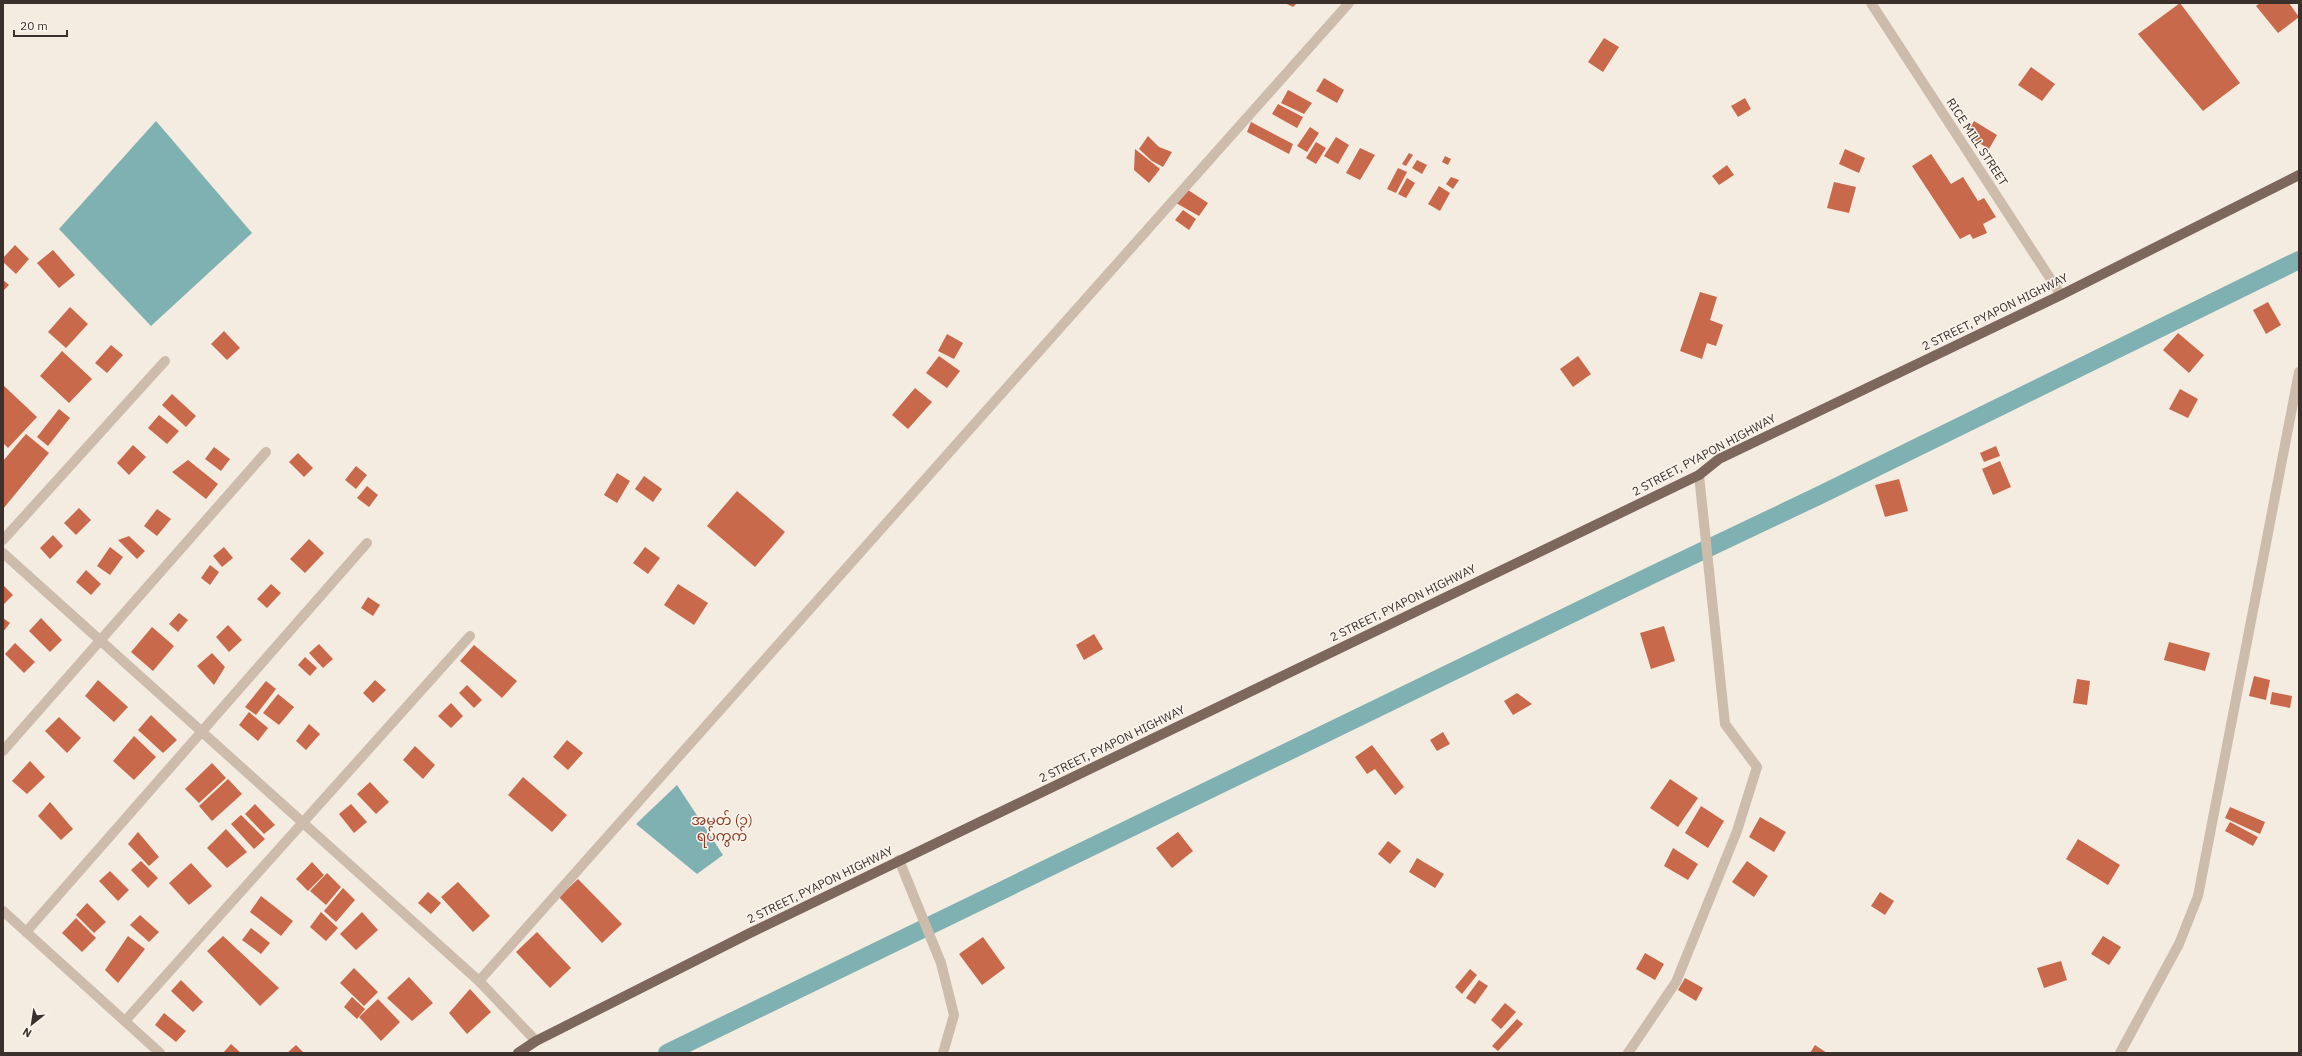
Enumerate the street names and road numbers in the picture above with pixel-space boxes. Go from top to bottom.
street label: RICE MILL STREET [1944,95,2011,188]
street label: 2 STREET, PYAPON HIGHWAY [1919,270,2070,354]
street label: 2 STREET, PYAPON HIGHWAY [1629,410,1778,499]
street label: 2 STREET, PYAPON HIGHWAY [1327,561,1478,645]
street label: 2 STREET, PYAPON HIGHWAY [1036,702,1187,786]
street label: 2 STREET, PYAPON HIGHWAY [744,843,895,927]

